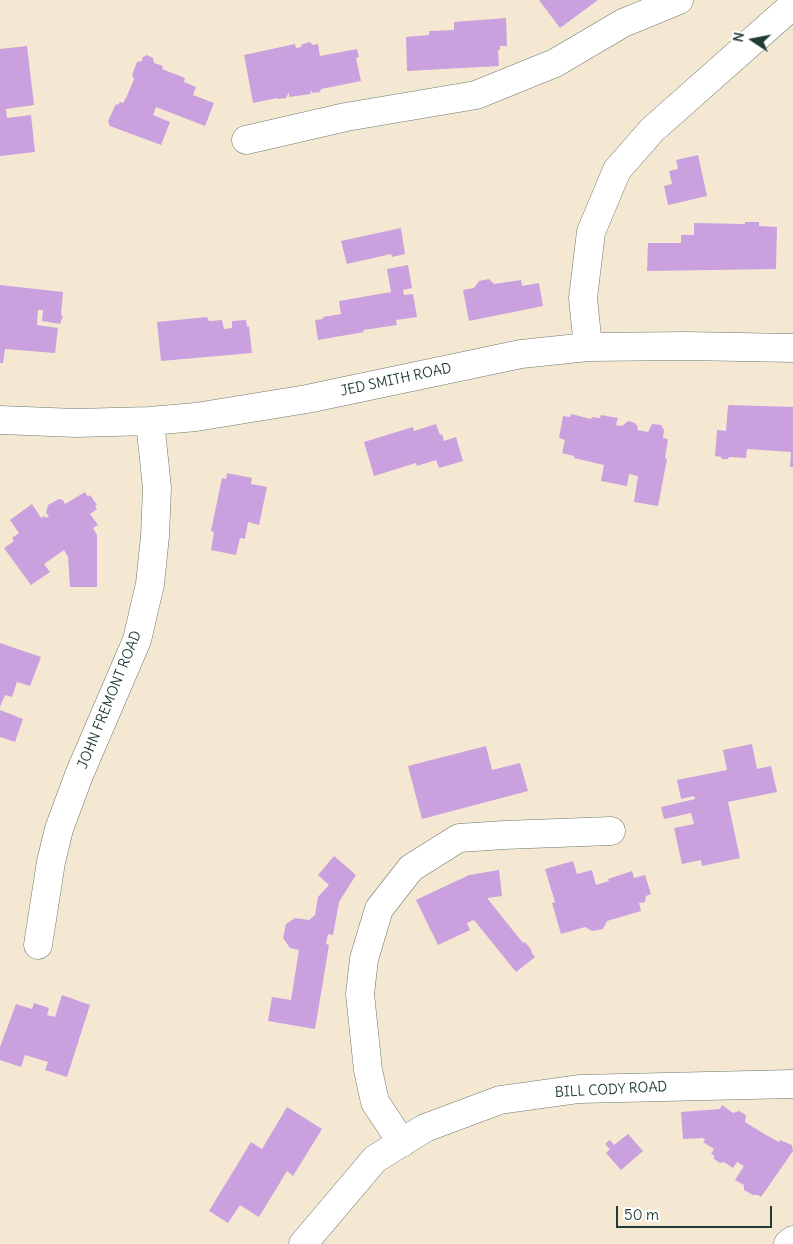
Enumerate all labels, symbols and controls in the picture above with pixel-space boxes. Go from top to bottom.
north arrow [728,15,778,65]
text: N [729,31,748,44]
street label: JED SMITH ROAD [339,360,453,400]
street label: JOHN FREMONT ROAD [75,629,145,771]
street label: BILL CODY ROAD [554,1079,668,1101]
scale bar [618,1196,774,1228]
text: 50 m [624,1205,659,1224]

